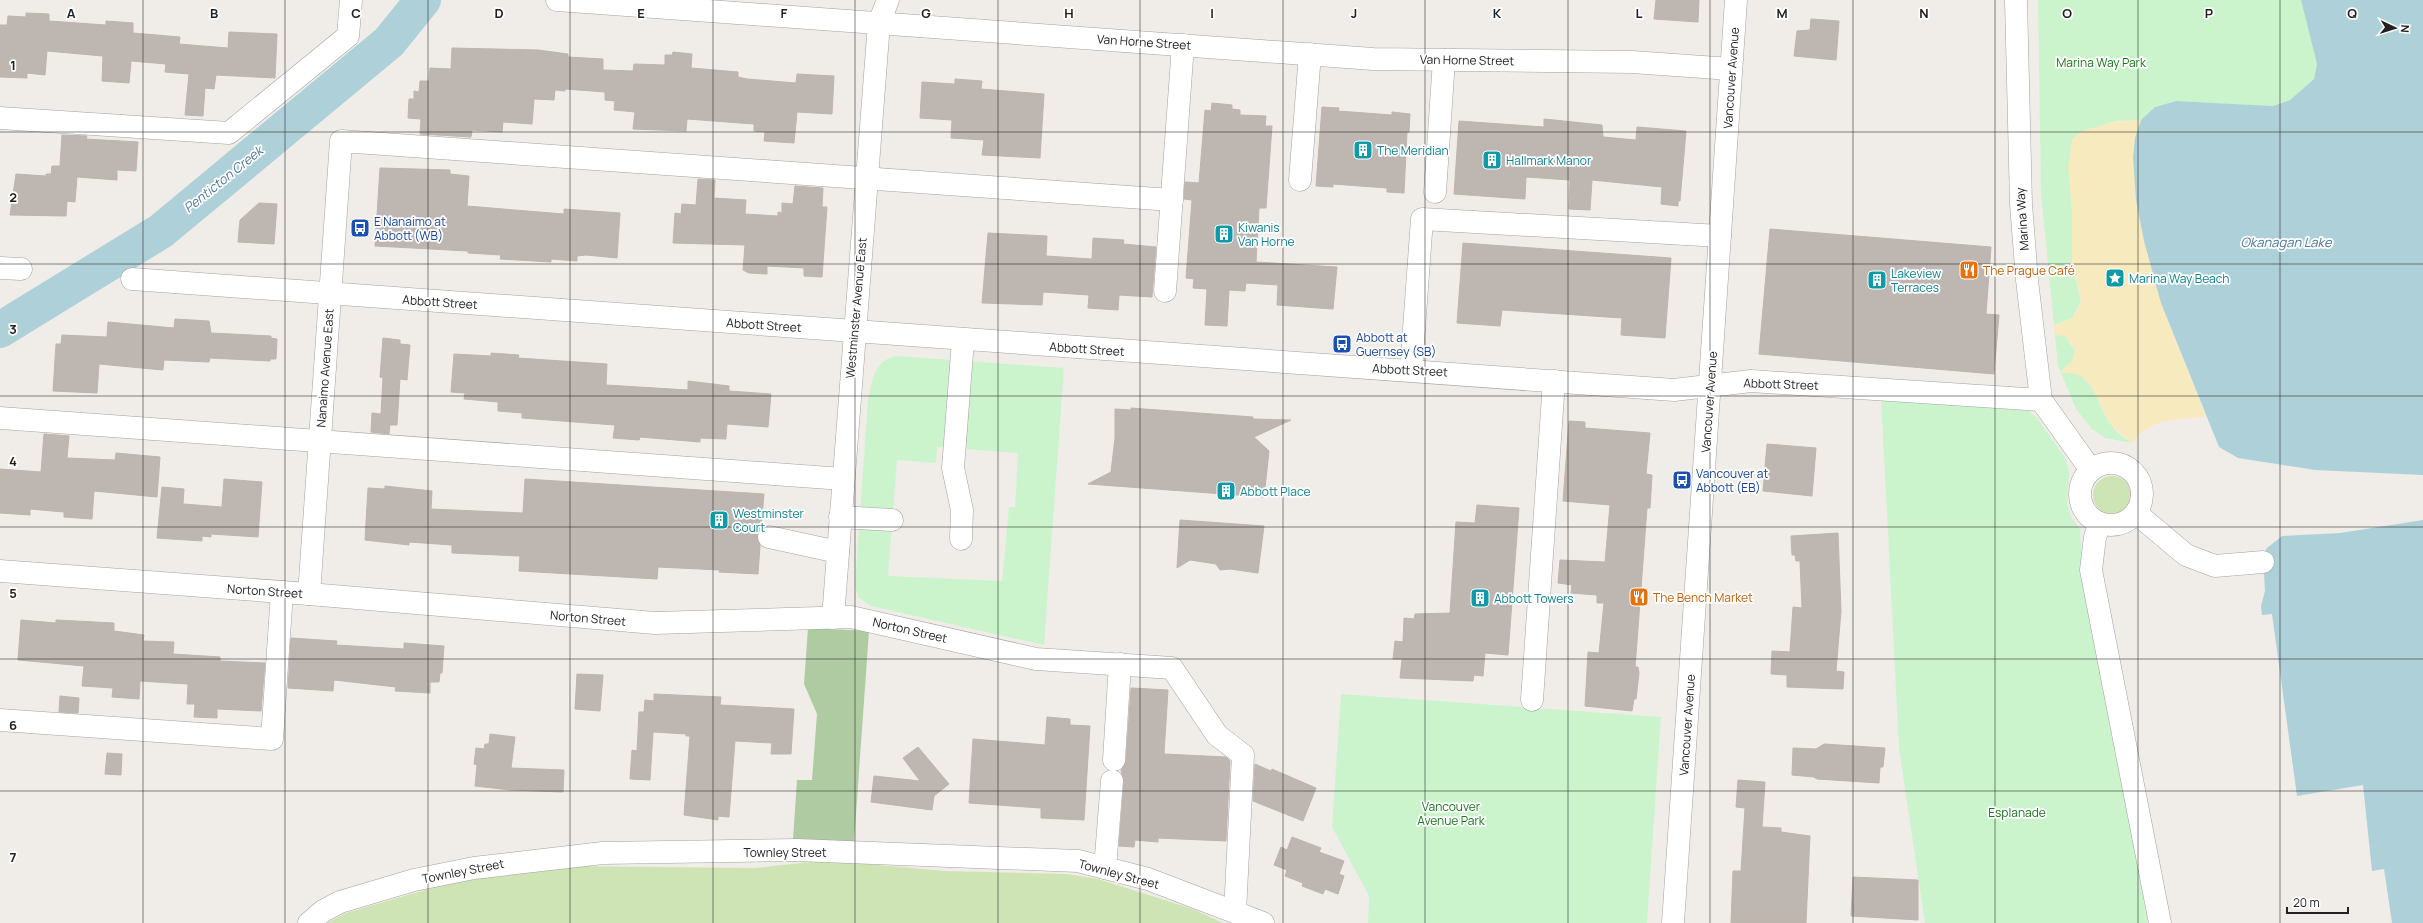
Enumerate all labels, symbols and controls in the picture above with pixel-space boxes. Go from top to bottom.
text: A [67,4,76,22]
text: B [210,4,218,22]
text: C [351,4,361,22]
text: D [494,4,504,22]
text: E [637,4,645,22]
text: F [781,4,788,22]
text: G [921,4,931,22]
text: H [1064,4,1074,22]
text: I [1210,4,1214,22]
text: J [1351,4,1357,22]
text: K [1493,4,1502,22]
text: L [1636,4,1643,22]
text: M [1776,4,1788,22]
text: N [1919,4,1929,22]
text: O [2062,4,2072,22]
text: P [2205,4,2213,22]
text: Q [2347,4,2357,22]
north arrow [2375,8,2415,48]
text: N [2398,24,2413,33]
street label: Vancouver Avenue [1719,27,1743,129]
street label: Van Horne Street [1096,30,1192,54]
street label: Van Horne Street [1420,51,1514,69]
park label: Marina Way Park [2056,54,2147,71]
text: 1 [10,56,16,74]
building icon: The Meridian [1352,139,1374,161]
water label: Penticton Creek [180,140,268,216]
place label: The Meridian [1377,142,1449,159]
building icon: Hallmark Manor [1481,149,1503,171]
place label: Hallmark Manor [1506,152,1592,169]
street label: Marina Way [2011,186,2033,251]
text: 2 [9,188,17,206]
place label: E Nanaimo at Abbott (WB) [374,213,446,244]
bus stop icon: E Nanaimo at Abbott (WB) [349,217,371,239]
place label: Kiwanis Van Horne [1238,219,1295,250]
building icon: Kiwanis Van Horne [1213,223,1235,245]
water label: Okanagan Lake [2240,233,2333,251]
street label: Westminster Avenue East [841,237,871,379]
restaurant icon: The Prague Café [1958,259,1980,281]
place label: The Prague Café [1983,262,2075,279]
place label: Lakeview Terraces [1891,265,1941,296]
place icon: Marina Way Beach [2104,267,2126,289]
building icon: Lakeview Terraces [1866,269,1888,291]
place label: Marina Way Beach [2129,270,2229,287]
street label: Abbott Street [402,291,478,313]
street label: Nanaimo Avenue East [312,308,338,428]
street label: Abbott Street [726,314,802,336]
text: 3 [9,320,17,338]
place label: Abbott at Guernsey (SB) [1356,329,1436,360]
bus stop icon: Abbott at Guernsey (SB) [1331,333,1353,355]
street label: Abbott Street [1049,338,1125,360]
street label: Vancouver Avenue [1697,351,1721,453]
street label: Abbott Street [1372,360,1448,380]
street label: Abbott Street [1743,374,1819,394]
text: 4 [9,452,17,470]
place label: Vancouver at Abbott (EB) [1696,465,1768,496]
bus stop icon: Vancouver at Abbott (EB) [1671,469,1693,491]
building icon: Abbott Place [1215,480,1237,502]
place label: Abbott Place [1240,483,1310,500]
place label: Westminster Court [733,505,805,536]
building icon: Westminster Court [708,509,730,531]
street label: Norton Street [226,580,304,602]
text: 5 [9,584,17,602]
restaurant icon: The Bench Market [1628,586,1650,608]
building icon: Abbott Towers [1469,587,1491,609]
place label: The Bench Market [1653,589,1753,606]
place label: Abbott Towers [1494,590,1574,607]
street label: Norton Street [549,606,627,630]
street label: Norton Street [871,613,949,647]
street label: Vancouver Avenue [1675,674,1699,776]
text: 6 [9,716,17,734]
park label: Vancouver Avenue Park [1417,798,1486,829]
park label: Esplanade [1988,804,2046,821]
street label: Townley Street [743,844,827,861]
text: 7 [10,848,17,866]
street label: Townley Street [421,855,506,887]
street label: Townley Street [1077,855,1161,893]
scale bar [2287,889,2348,915]
text: 20 m [2293,894,2320,911]

